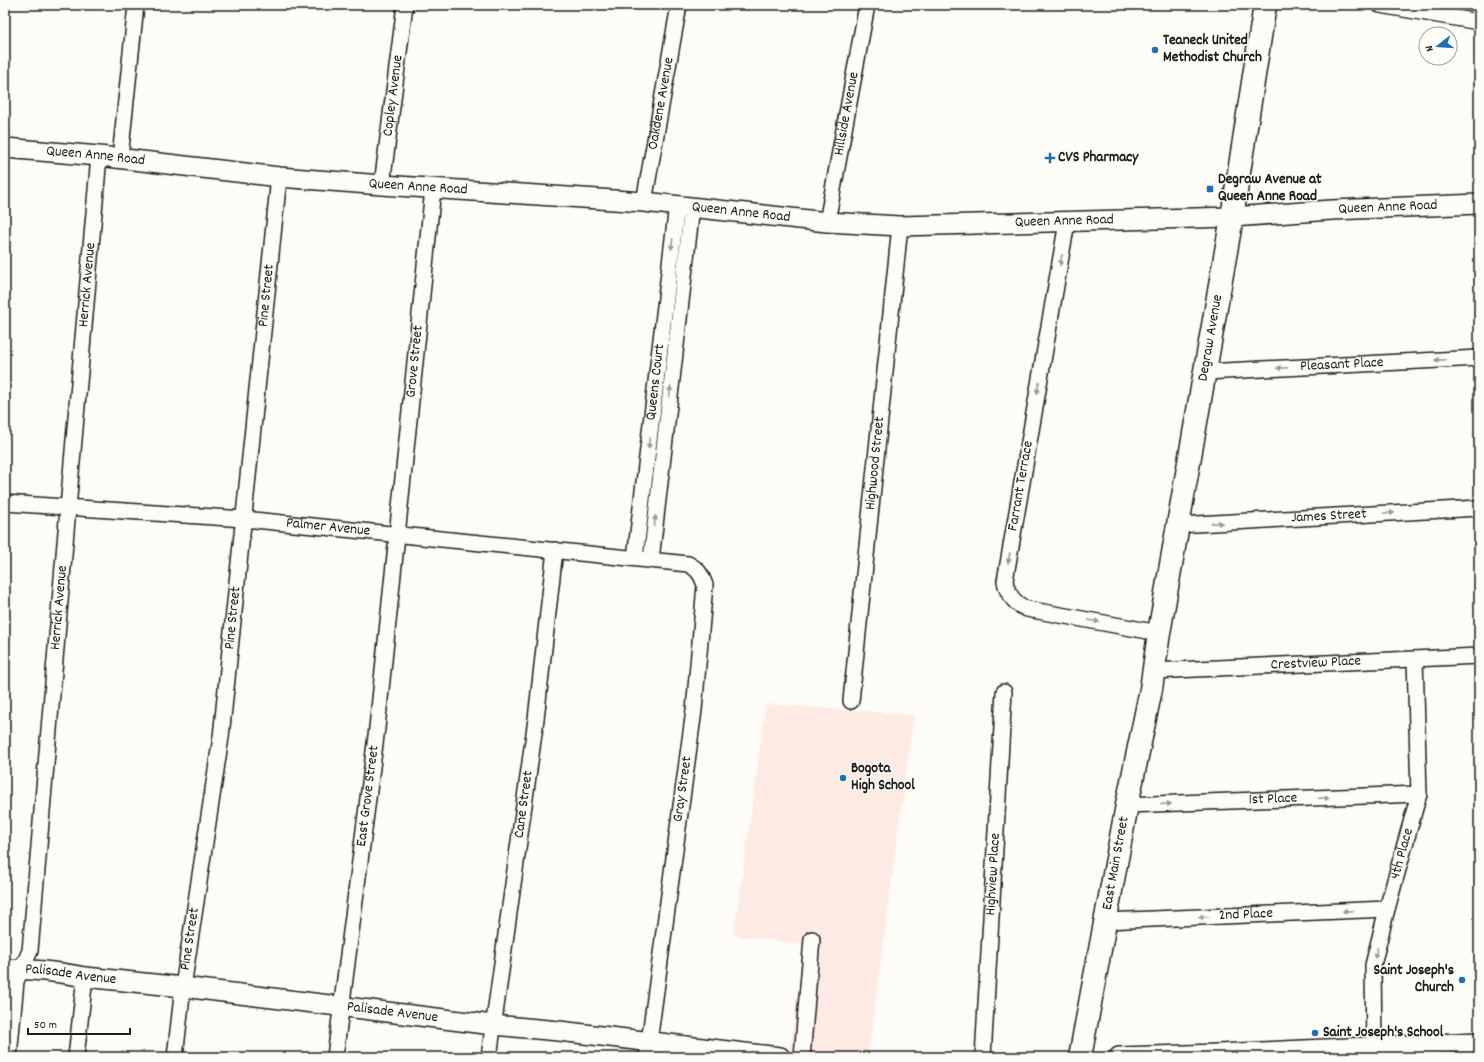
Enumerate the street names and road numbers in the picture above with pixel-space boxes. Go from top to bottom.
street label: Copley Avenue [377,53,410,138]
street label: Oakdene Avenue [642,55,681,152]
street label: Hillside Avenue [828,70,866,158]
street label: Queen Anne Road [45,141,146,172]
street label: Queen Anne Road [368,173,468,202]
street label: Queen Anne Road [1338,195,1438,221]
street label: Queen Anne Road [691,196,791,229]
street label: Queen Anne Road [1015,209,1114,234]
street label: Herrick Avenue [73,241,102,328]
street label: Pine Street [253,263,281,328]
street label: Degraw Avenue [1192,292,1229,383]
street label: Grove Street [400,324,430,399]
street label: Queens Court [640,342,671,422]
street label: Pleasant Place [1300,352,1384,378]
street label: Highwood Street [860,415,891,511]
street label: Farrant Terrace [1002,439,1040,533]
street label: James Street [1290,503,1368,530]
street label: Palmer Avenue [285,512,372,543]
street label: Herrick Avenue [45,564,74,651]
street label: Pine Street [219,585,248,650]
street label: Crestview Place [1270,650,1362,677]
street label: East Grove Street [351,744,386,848]
street label: Gray Street [668,754,699,823]
street label: Cane Street [509,769,540,840]
street label: 1st Place [1248,788,1298,811]
street label: East Main Street [1097,814,1136,912]
street label: 4th Place [1385,825,1420,882]
street label: Highview Place [980,832,1007,916]
street label: 2nd Place [1218,903,1274,927]
street label: Pine Street [175,906,206,972]
street label: Palisade Avenue [24,959,118,991]
street label: Palisade Avenue [346,996,440,1029]

